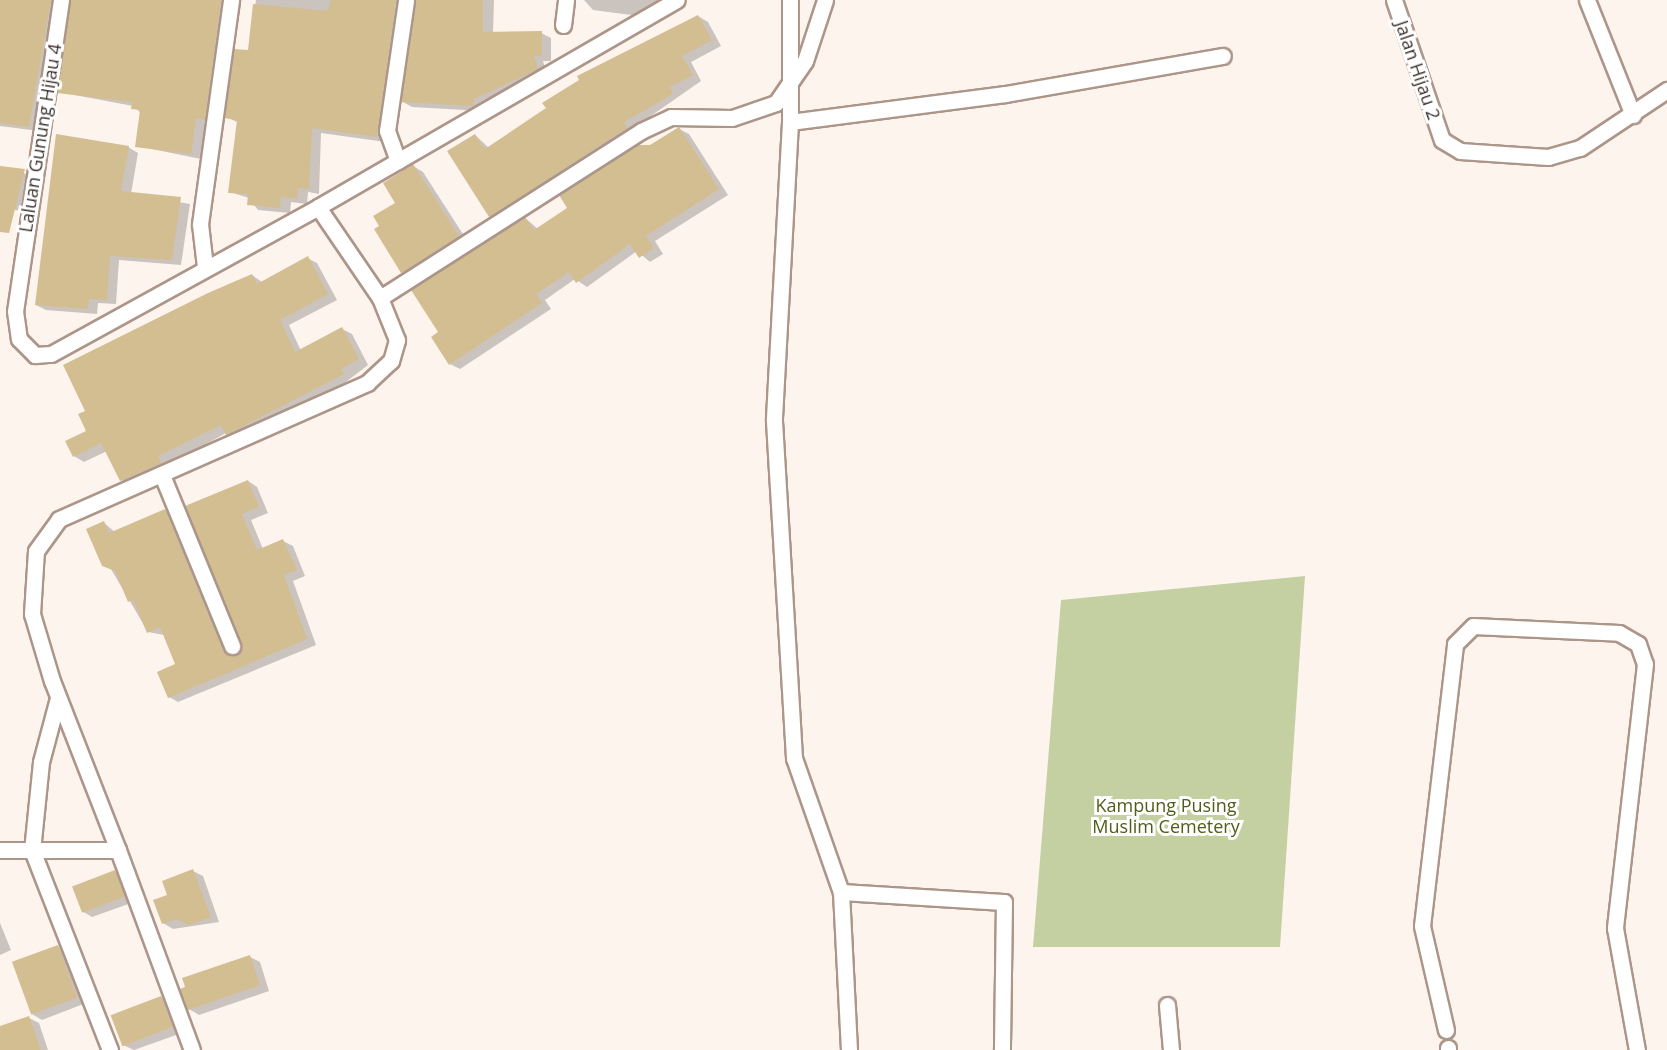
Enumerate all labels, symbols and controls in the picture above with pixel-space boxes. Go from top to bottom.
street label: Jalan Hijau 2 [1391,18,1445,122]
street label: Laluan Gunung Hijau 4 [14,42,66,234]
park label: Kampung Pusing Muslim Cemetery [1092,795,1240,838]

